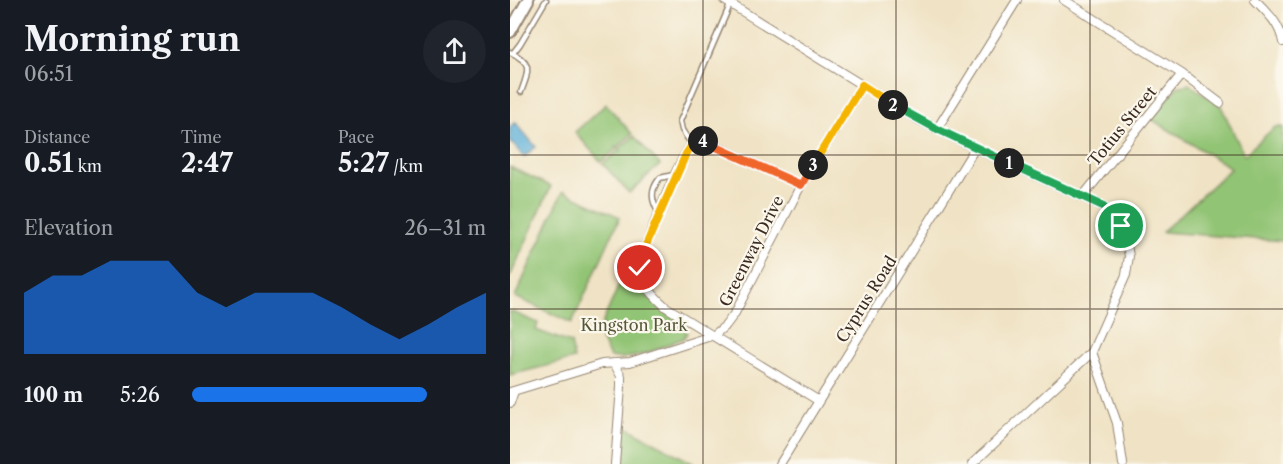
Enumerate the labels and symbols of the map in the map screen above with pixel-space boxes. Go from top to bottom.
street label: Totius Street [1084,82,1161,170]
pin: 2 [878,90,908,120]
pin: 4 [688,126,718,156]
pin: 1 [994,148,1024,178]
pin: 3 [798,150,828,180]
street label: Greenway Drive [714,192,788,310]
pin [1095,200,1146,251]
pin [614,242,665,293]
street label: Cyprus Road [831,252,901,346]
park label: Kingston Park [580,315,688,335]

